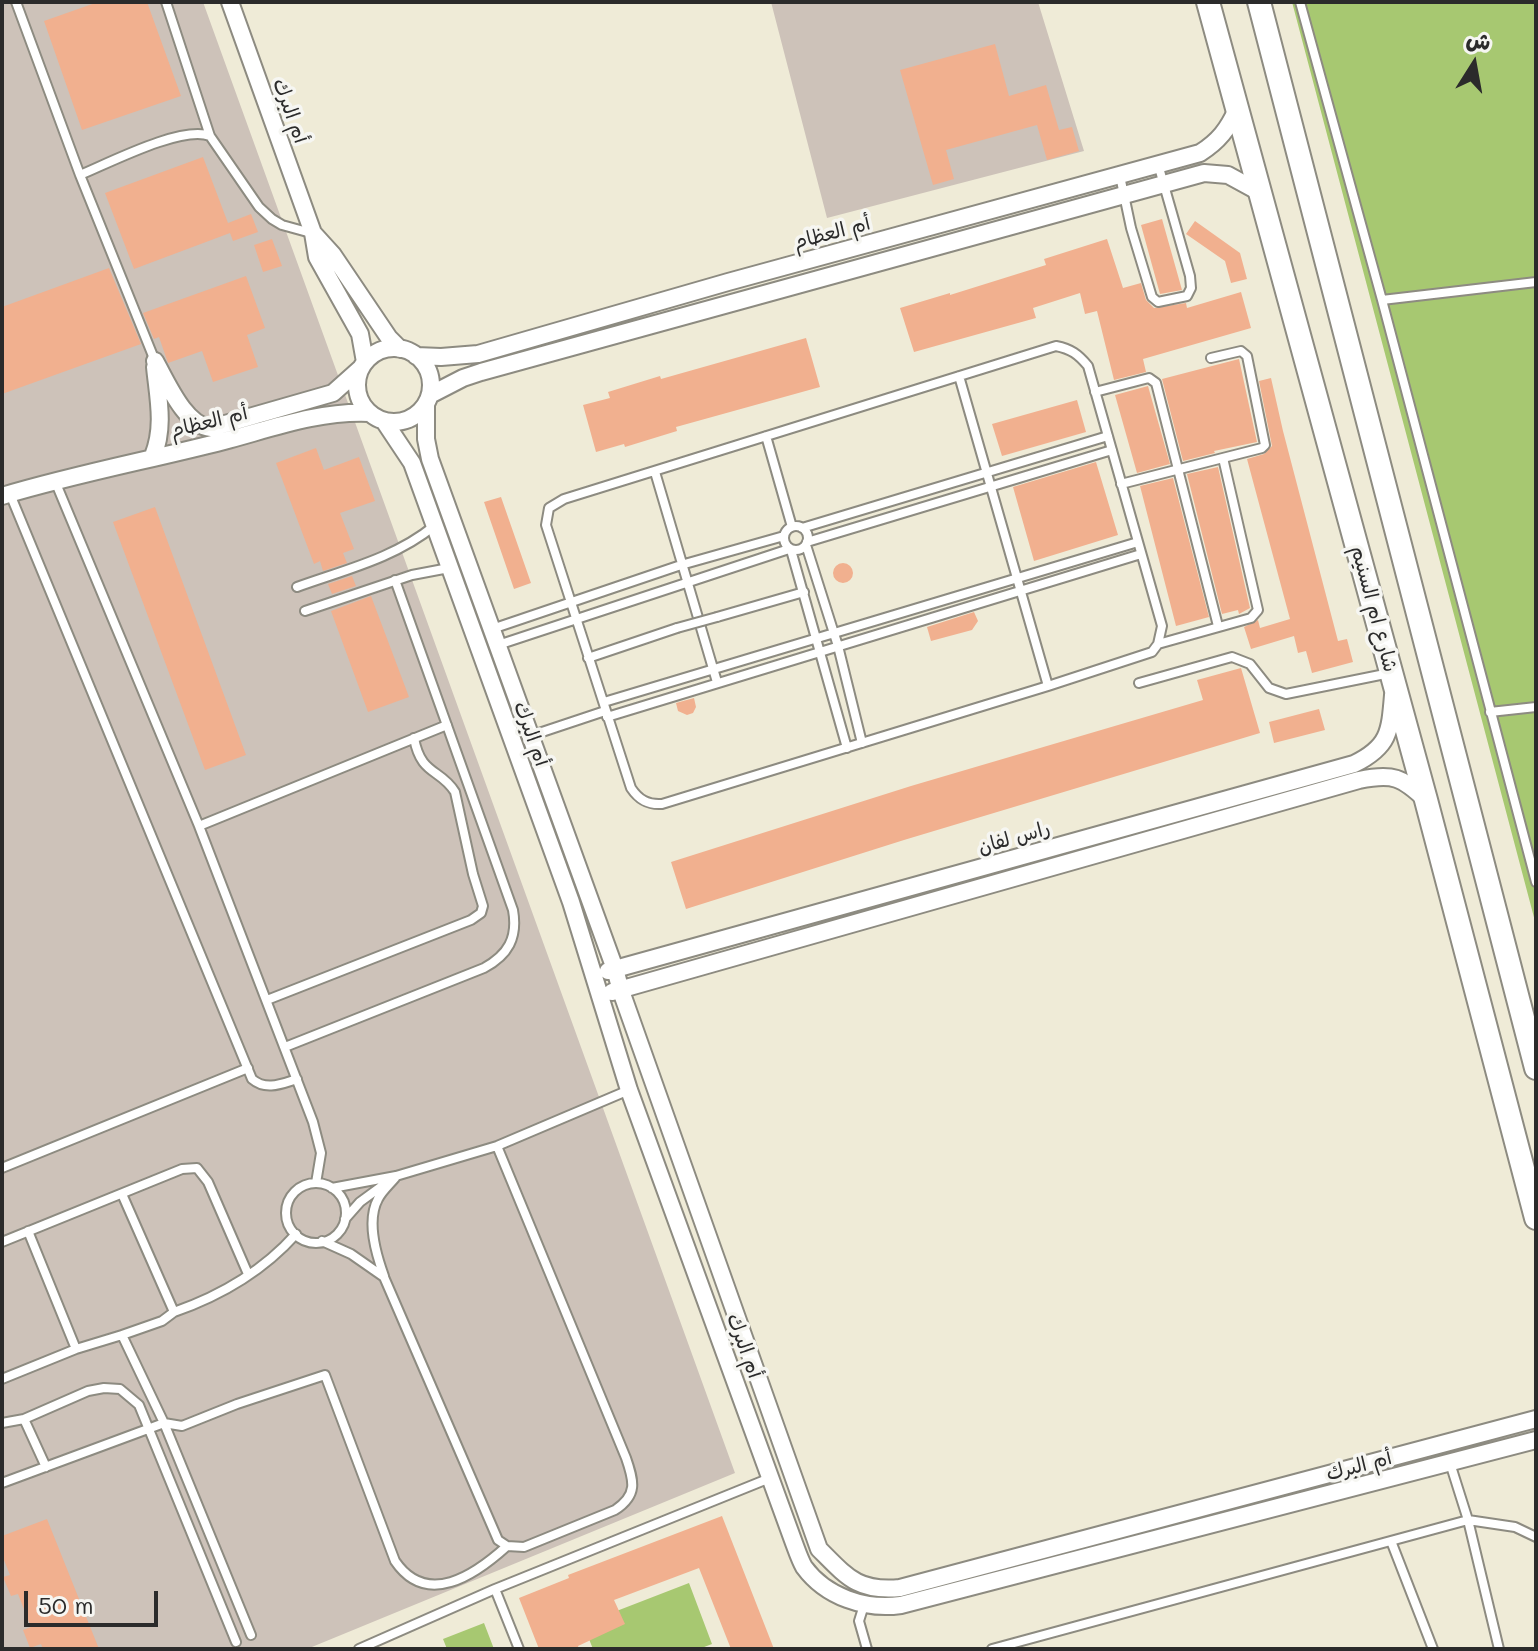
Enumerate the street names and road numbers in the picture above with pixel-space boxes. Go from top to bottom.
street label: أم البرك [267,75,313,147]
street label: أم العظام [791,211,873,255]
street label: أم العظام [168,401,250,443]
street label: شارع ام السنيم [1346,543,1402,675]
street label: أم البرك [508,698,554,770]
street label: راس لفان [975,816,1053,860]
street label: أم البرك [721,1310,767,1382]
street label: أم البرك [1324,1446,1394,1486]

